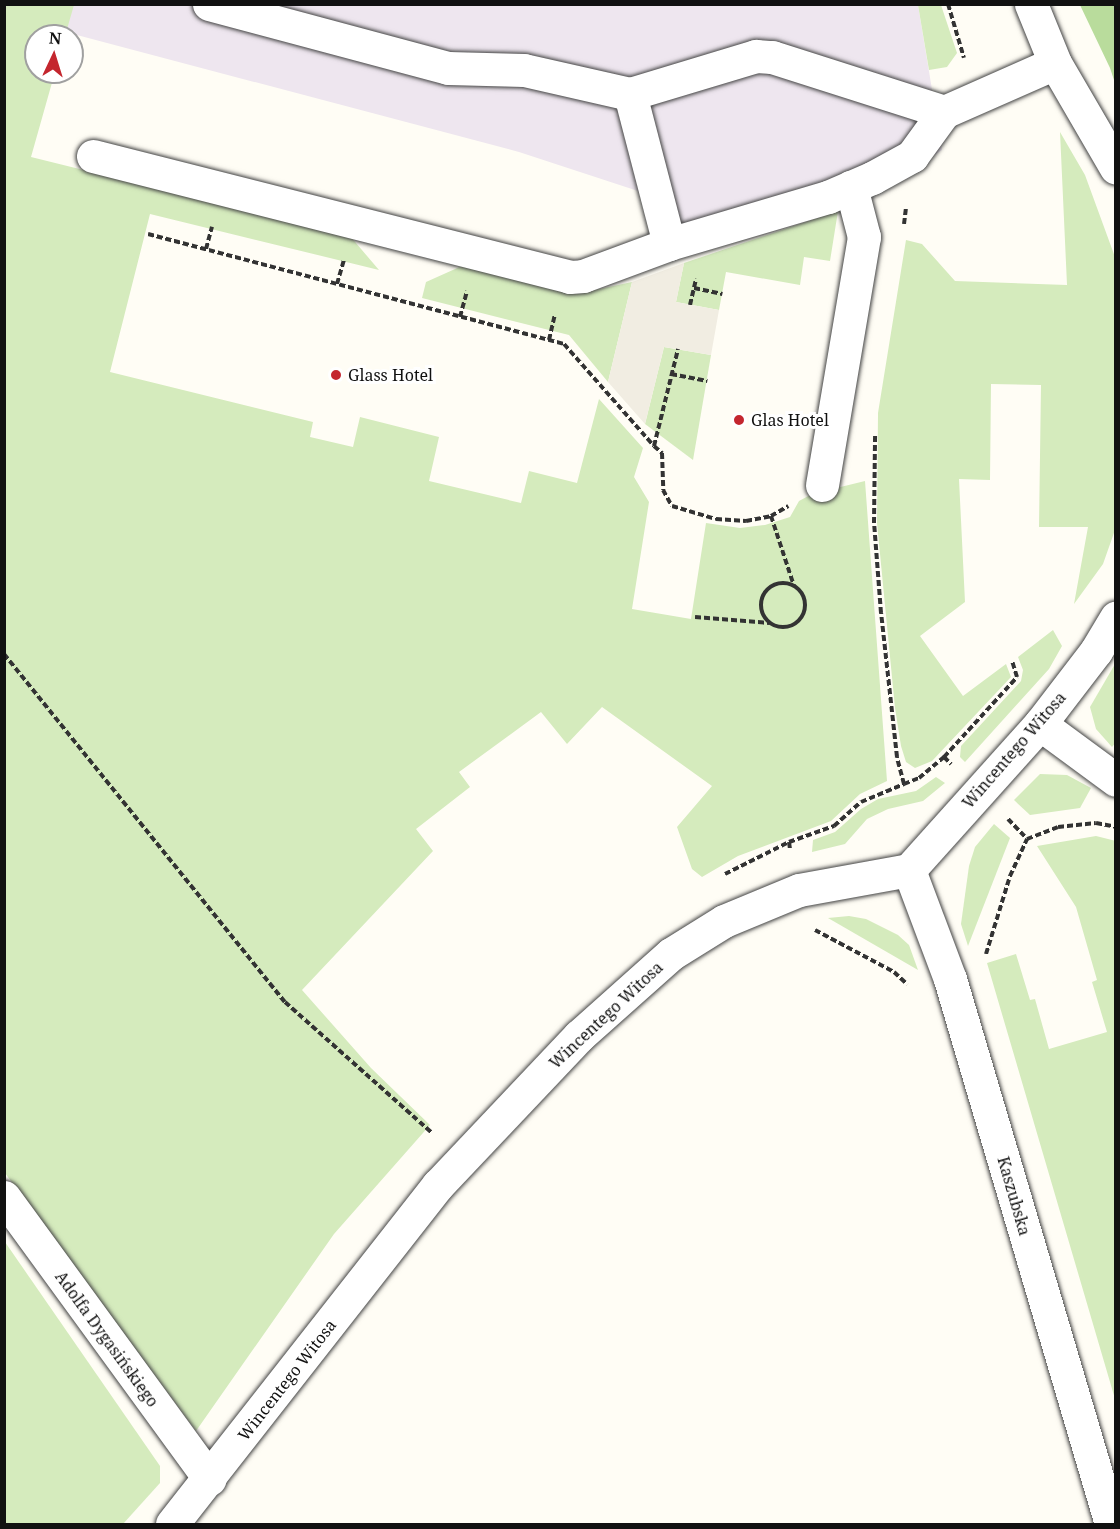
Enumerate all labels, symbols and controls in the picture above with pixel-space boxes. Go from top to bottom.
north arrow [24,24,84,84]
text: N [48,27,62,49]
place label: Glass Hotel [348,365,433,385]
marker: Glass Hotel [329,368,343,382]
place label: Glas Hotel [751,410,829,430]
marker: Glas Hotel [732,413,746,427]
street label: Wincentego Witosa [958,688,1070,812]
street label: Wincentego Witosa [545,957,667,1073]
street label: Kaszubska [994,1154,1034,1238]
street label: Adolfa Dygasińskiego [51,1267,163,1411]
street label: Wincentego Witosa [234,1316,340,1444]

